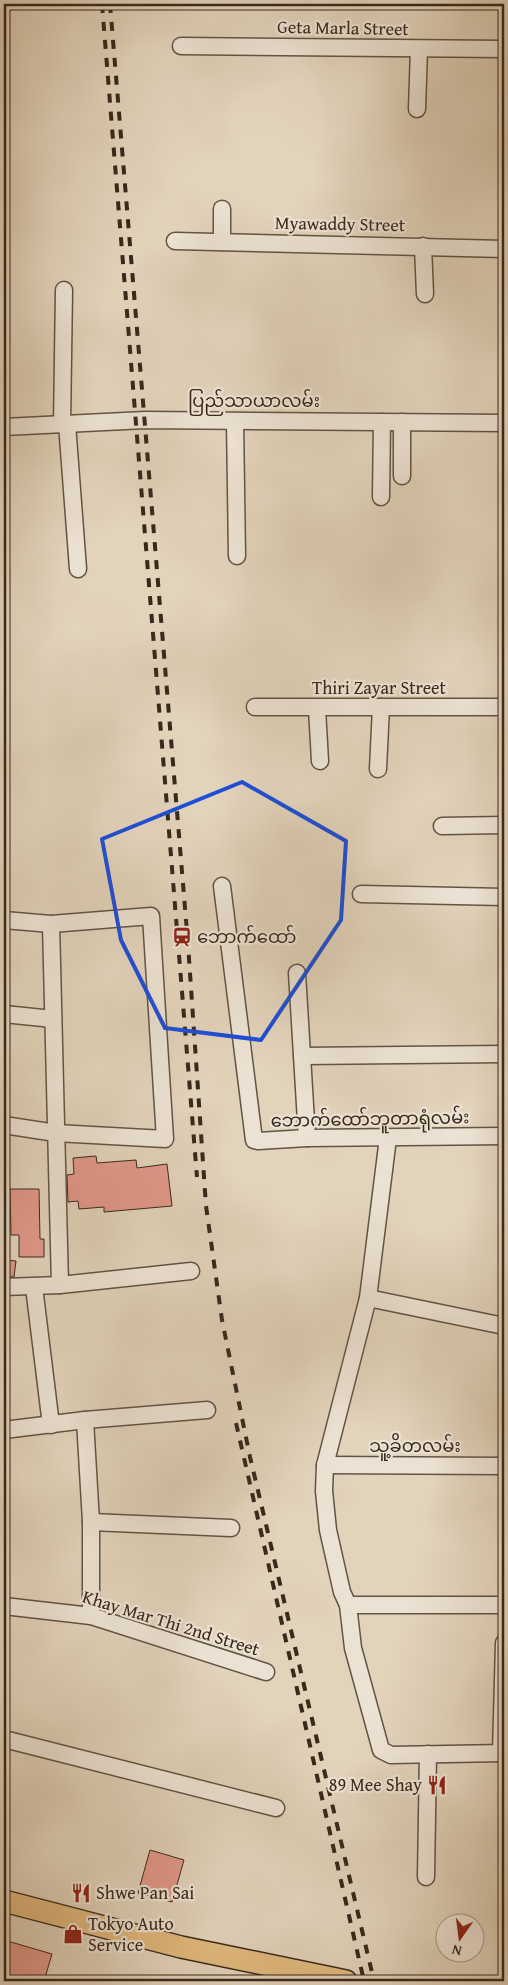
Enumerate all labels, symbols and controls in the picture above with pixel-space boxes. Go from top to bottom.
street label: Geta Marla Street [277,13,410,42]
street label: Myawaddy Street [275,209,406,238]
street label: ပြည်သာယာလမ်း [188,387,320,416]
street label: Thiri Zayar Street [312,674,447,701]
place label: ဘောက်ထော် [197,923,296,950]
station icon: ဘောက်ထော် [171,926,193,948]
street label: ဘောက်ထော်ဘူတာရုံလမ်း [270,1103,470,1136]
street label: သူ့ခိတလမ်း [369,1432,461,1461]
street label: Khay Mar Thi 2nd Street [79,1583,264,1663]
place label: 89 Mee Shay [329,1771,422,1798]
restaurant icon: 89 Mee Shay [426,1774,448,1796]
place label: Shwe Pan Sai [96,1879,194,1906]
restaurant icon: Shwe Pan Sai [70,1882,92,1904]
place label: Tokyo Auto Service [88,1910,174,1958]
north arrow [436,1912,486,1962]
shop icon: Tokyo Auto Service [62,1923,84,1945]
text: N [449,1940,464,1961]

